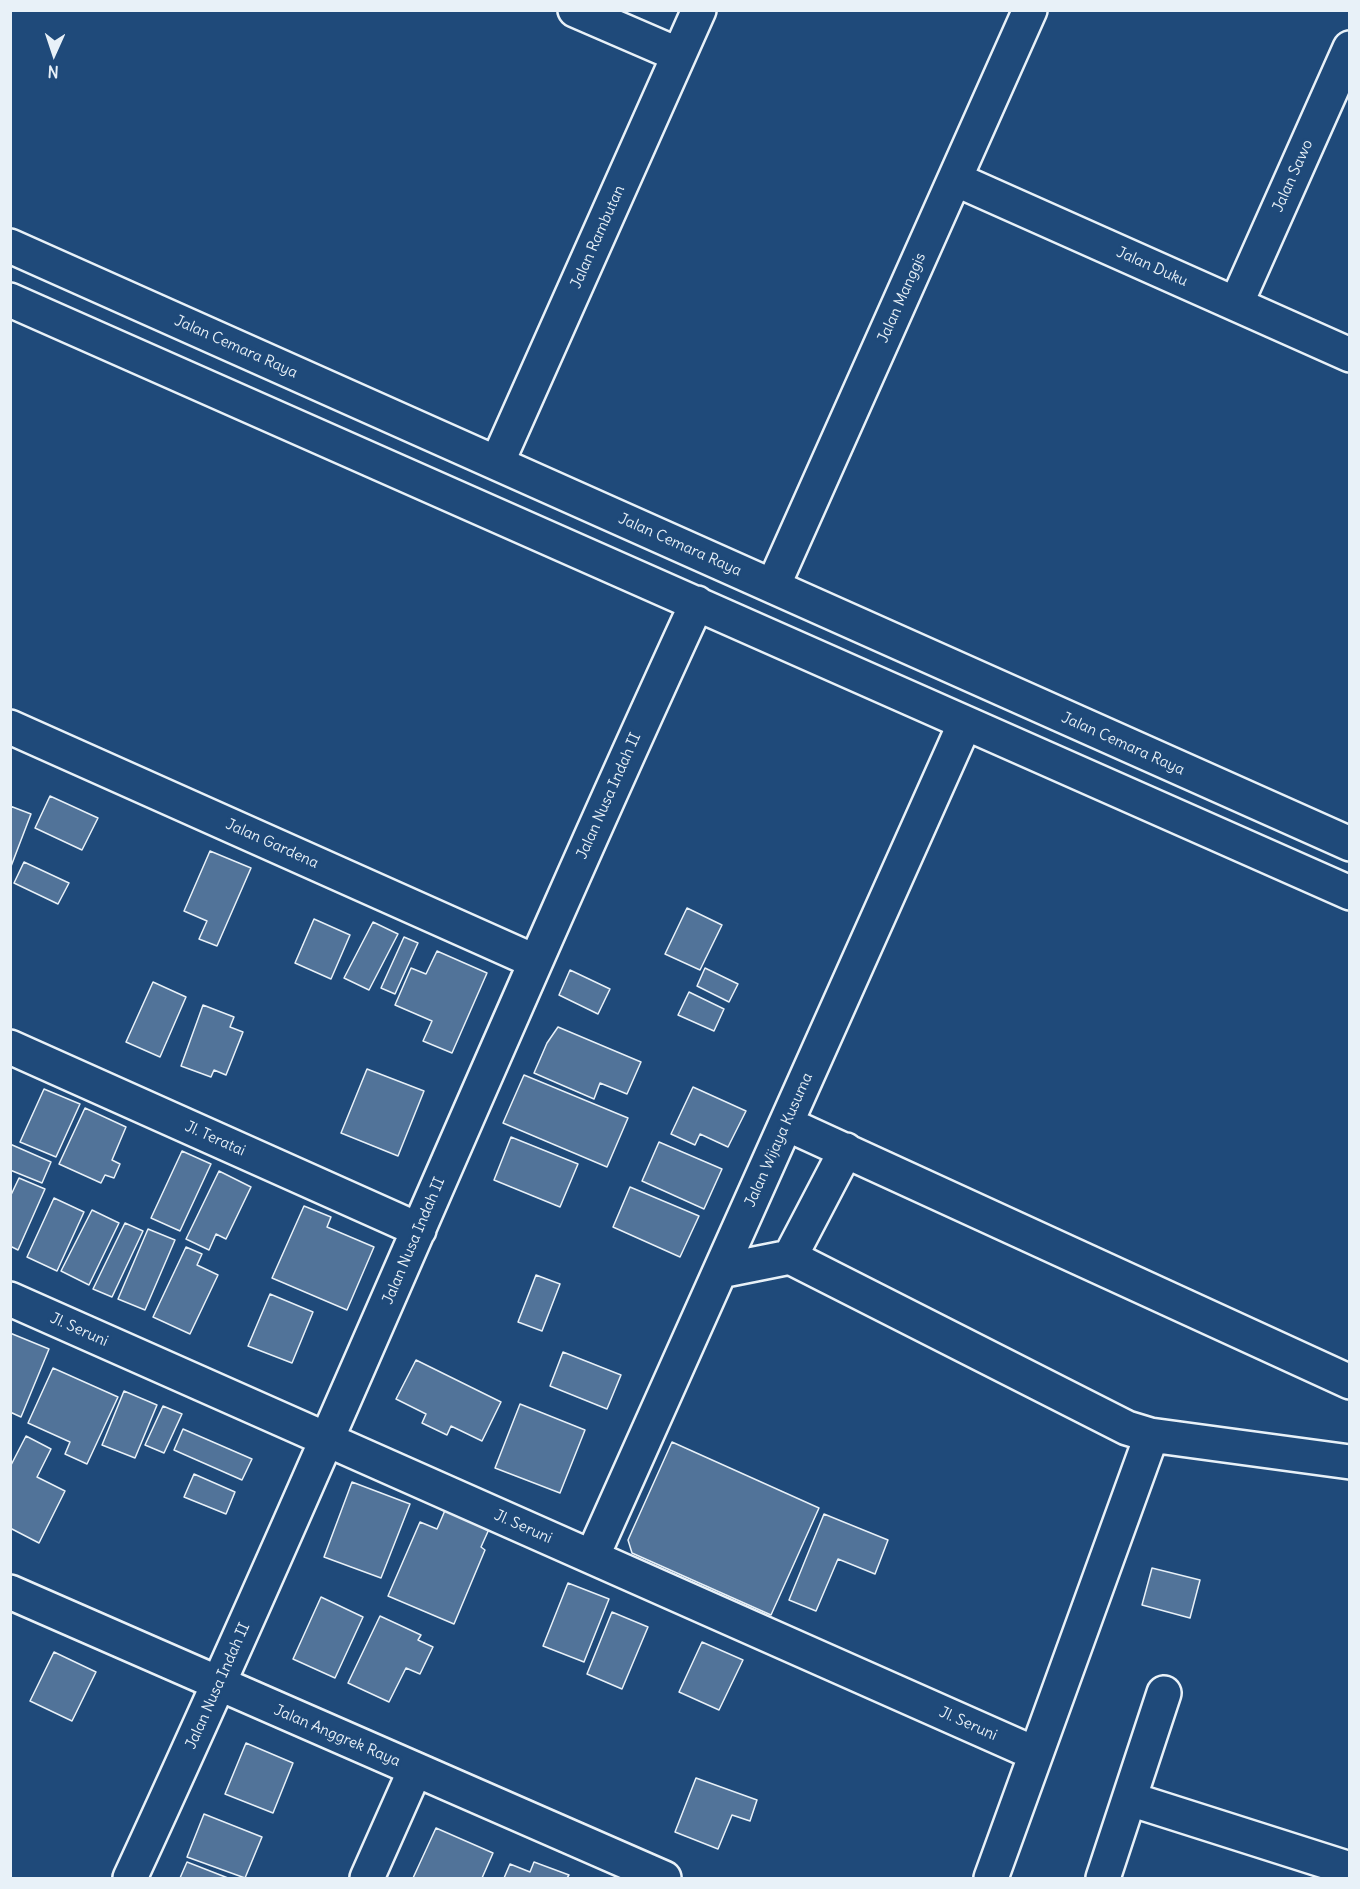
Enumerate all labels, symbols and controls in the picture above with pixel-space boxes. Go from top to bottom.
north arrow [24,24,84,84]
text: N [47,62,59,82]
street label: Jalan Sawo [1269,137,1317,215]
street label: Jalan Rambutan [567,183,629,291]
street label: Jalan Duku [1114,243,1190,291]
street label: Jalan Manggis [874,250,930,346]
street label: Jalan Cemara Raya [172,312,300,382]
street label: Jalan Cemara Raya [616,510,744,580]
street label: Jalan Cemara Raya [1059,709,1187,779]
street label: Jalan Nusa Indah II [573,730,645,862]
street label: Jalan Gardena [223,815,321,873]
street label: Jalan Wijaya Kusuma [741,1070,817,1210]
street label: Jl. Teratai [182,1118,248,1160]
street label: Jalan Nusa Indah II [379,1175,449,1307]
street label: Jl. Seruni [47,1309,111,1351]
street label: Jl. Seruni [491,1506,555,1548]
street label: Jalan Nusa Indah II [182,1620,254,1752]
street label: Jalan Anggrek Raya [271,1701,403,1771]
street label: Jl. Seruni [936,1703,1000,1745]

